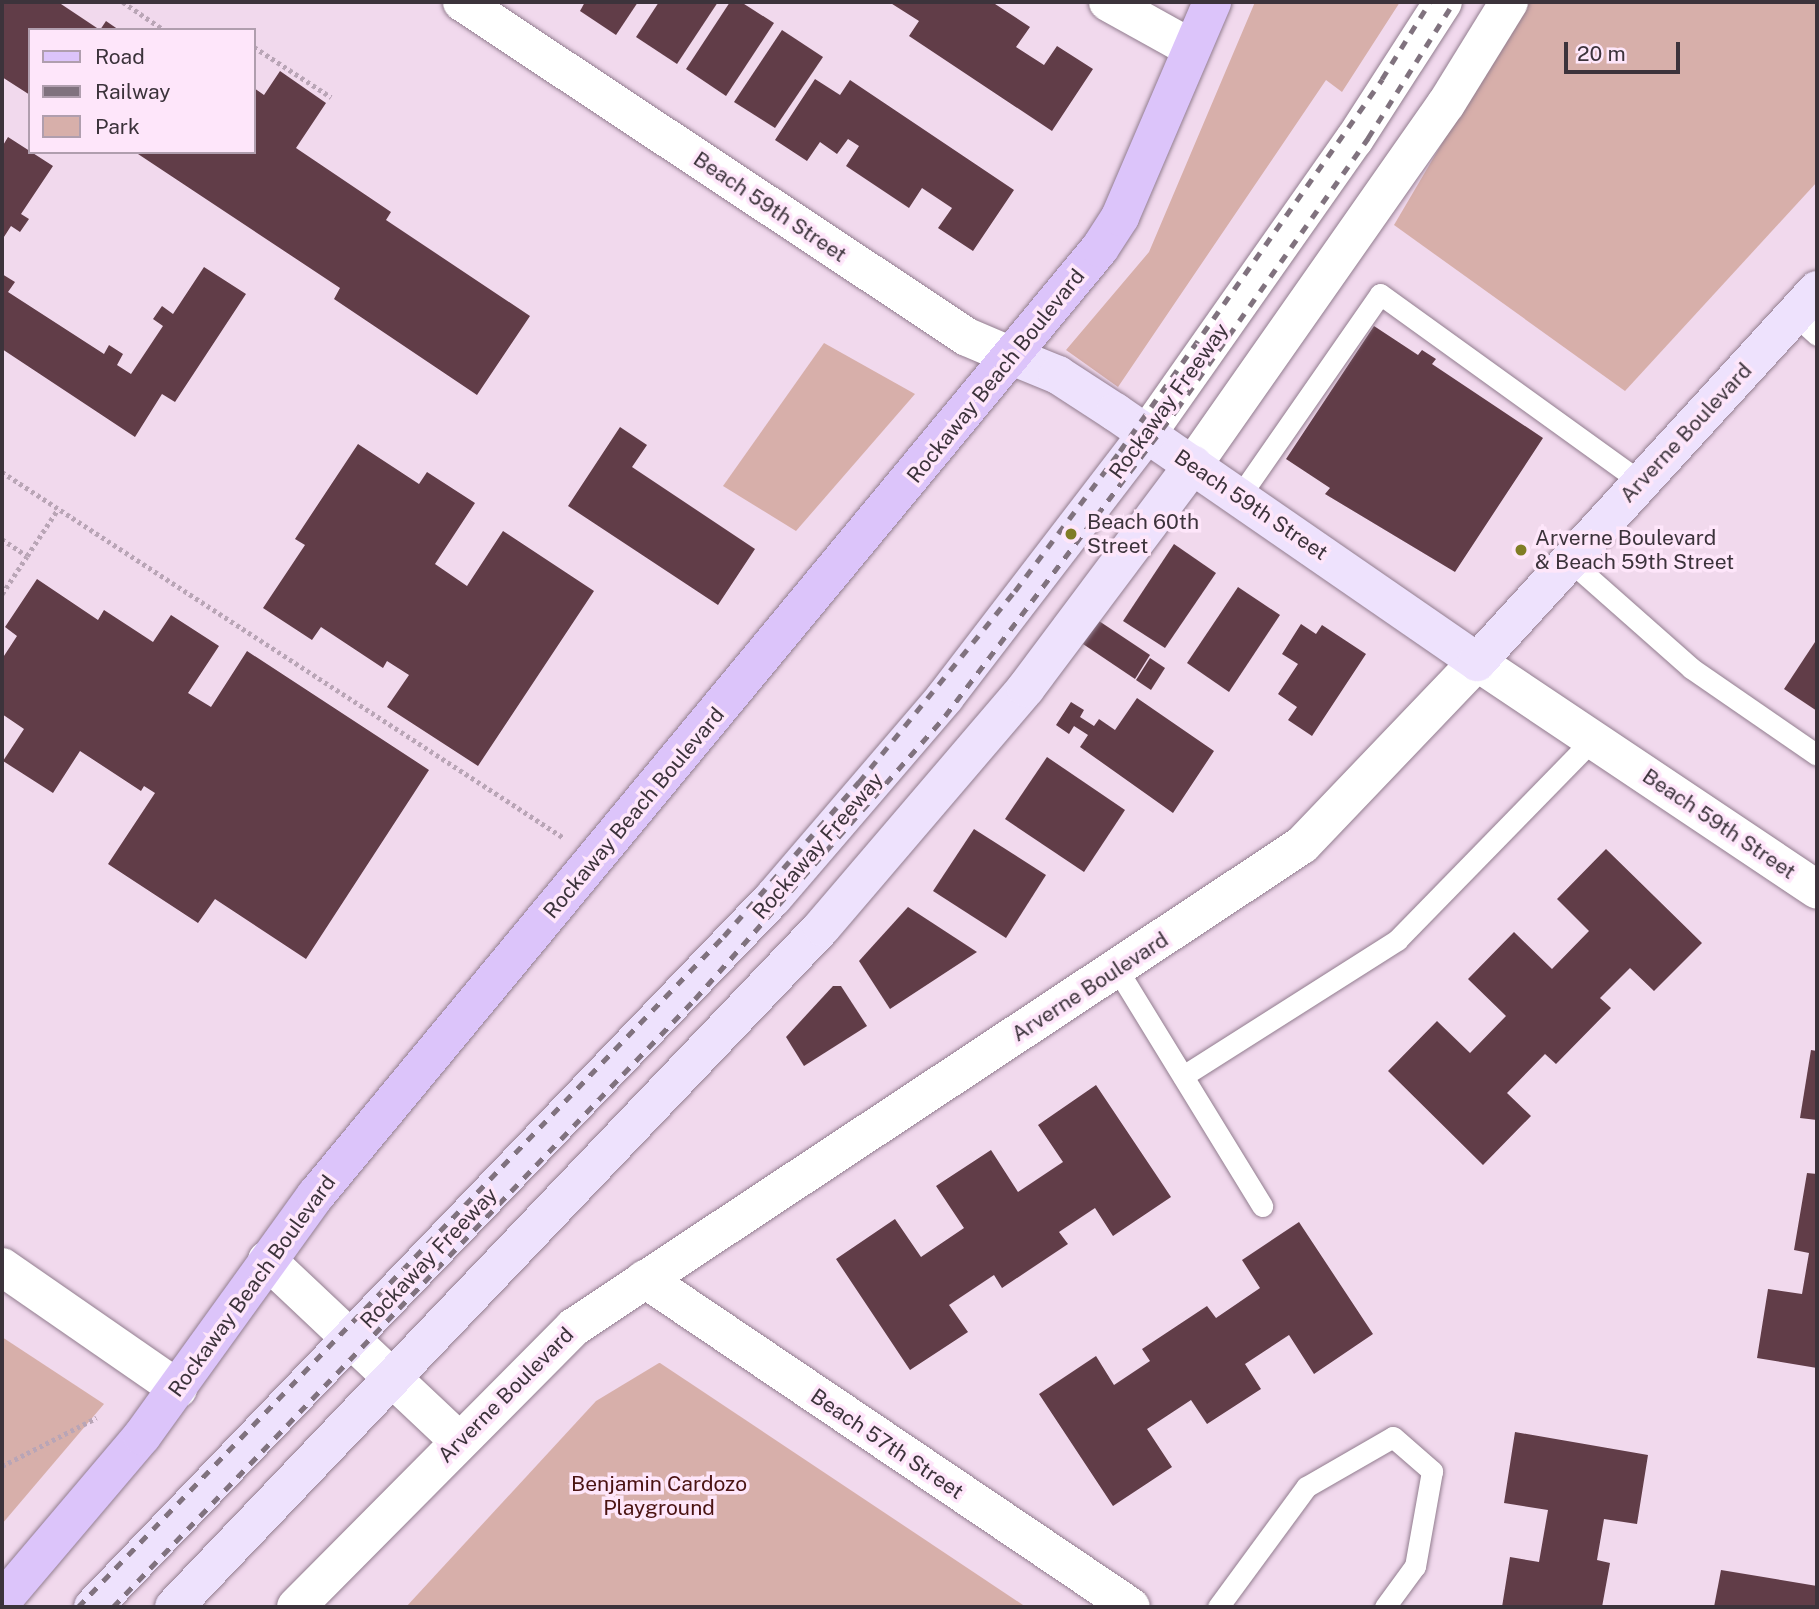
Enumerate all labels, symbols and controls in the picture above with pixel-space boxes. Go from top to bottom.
legend [28,28,256,154]
scale bar [1567,28,1682,72]
text: 20 m [1577,41,1626,66]
text: Road [95,44,145,69]
text: Railway [95,79,171,104]
text: Park [95,114,140,139]
street label: Beach 59th Street [689,146,851,268]
street label: Rockaway Beach Boulevard [902,264,1090,488]
street label: Rockaway Freeway [1104,318,1234,484]
street label: Arverne Boulevard [1615,358,1757,508]
street label: Beach 59th Street [1170,444,1332,566]
place label: Beach 60th Street [1087,509,1199,559]
marker: Beach 60th Street [1061,524,1081,544]
place label: Arverne Boulevard & Beach 59th Street [1535,525,1734,575]
marker: Arverne Boulevard & Beach 59th Street [1513,542,1529,558]
street label: Rockaway Beach Boulevard [538,702,730,924]
street label: Beach 59th Street [1638,763,1800,885]
street label: Rockaway Freeway [747,767,889,925]
street label: Arverne Boulevard [1007,927,1173,1047]
street label: Rockaway Beach Boulevard [163,1170,341,1402]
street label: Rockaway Freeway [355,1182,503,1334]
street label: Arverne Boulevard [433,1322,579,1468]
street label: Beach 57th Street [806,1384,968,1504]
park label: Benjamin Cardozo Playground [571,1471,747,1521]

